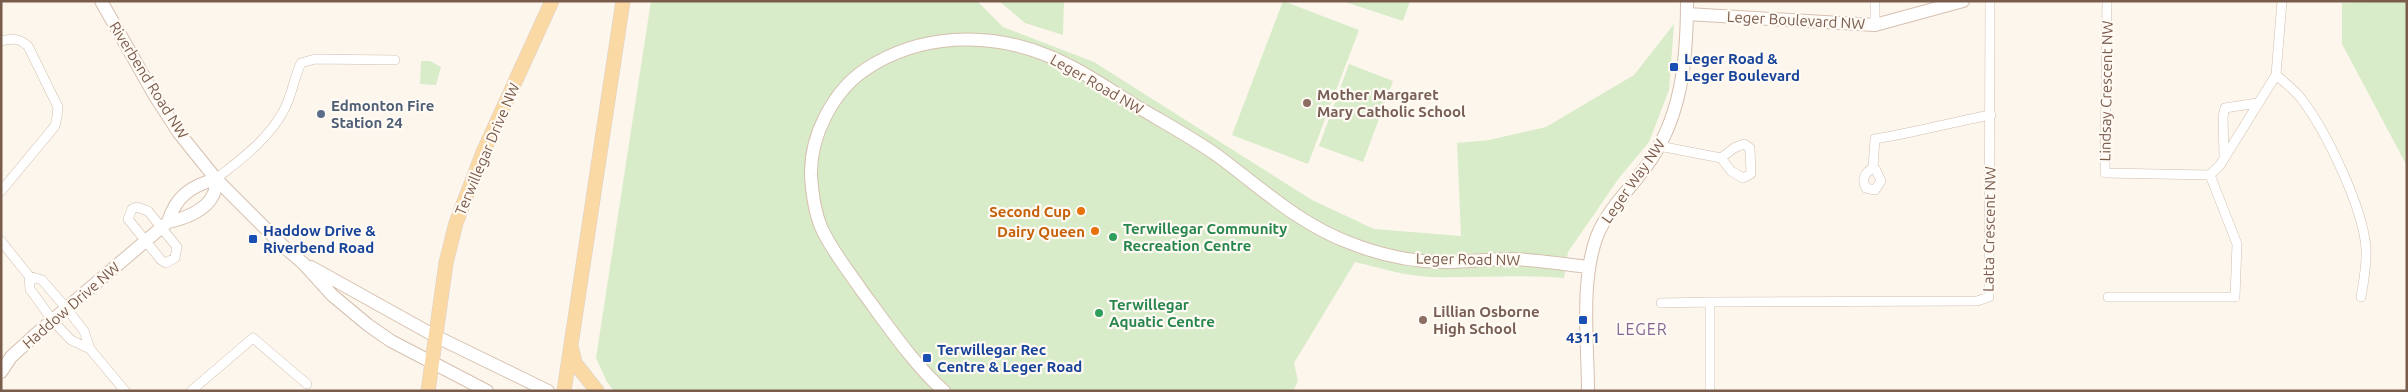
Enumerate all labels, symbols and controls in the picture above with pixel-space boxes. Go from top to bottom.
street label: Leger Boulevard NW [1726,8,1866,32]
street label: Riverbend Road NW [106,18,192,142]
street label: Lindsay Crescent NW [2096,20,2116,162]
place label: Leger Road & Leger Boulevard [1684,50,1800,84]
street label: Leger Road NW [1047,51,1147,118]
marker: Leger Road & Leger Boulevard [1668,61,1680,73]
street label: Terwillegar Drive NW [451,80,523,218]
place label: Mother Margaret Mary Catholic School [1317,86,1466,120]
place label: Edmonton Fire Station 24 [331,97,434,131]
marker: Mother Margaret Mary Catholic School [1301,97,1313,109]
marker: Edmonton Fire Station 24 [315,108,327,120]
street label: Leger Way NW [1598,136,1668,226]
street label: Latta Crescent NW [1979,166,1999,292]
place label: Second Cup [989,203,1071,220]
marker: Second Cup [1075,205,1087,217]
place label: Terwillegar Community Recreation Centre [1123,220,1287,254]
place label: Haddow Drive & Riverbend Road [263,222,376,256]
place label: Dairy Queen [997,223,1085,240]
marker: Dairy Queen [1089,225,1101,237]
marker: Terwillegar Community Recreation Centre [1107,231,1119,243]
marker: Haddow Drive & Riverbend Road [247,233,259,245]
street label: Leger Road NW [1416,250,1521,268]
street label: Haddow Drive NW [19,258,123,352]
place label: Terwillegar Aquatic Centre [1109,296,1215,330]
place label: Lillian Osborne High School [1433,303,1540,337]
marker: Terwillegar Aquatic Centre [1093,307,1105,319]
marker: Lillian Osborne High School [1417,314,1429,326]
marker: 4311 [1577,314,1589,326]
district label: LEGER [1616,320,1668,338]
place label: 4311 [1566,329,1600,346]
place label: Terwillegar Rec Centre & Leger Road [937,341,1082,375]
marker: Terwillegar Rec Centre & Leger Road [921,352,933,364]

